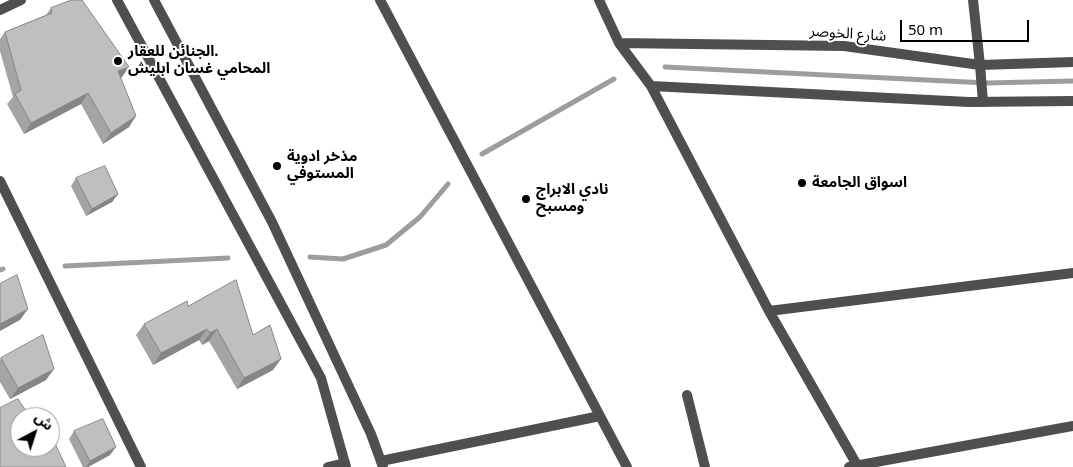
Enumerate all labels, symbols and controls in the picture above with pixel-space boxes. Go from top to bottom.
scale bar [903,10,1032,42]
text: 50 m [908,19,943,39]
street label: شارع الخوصر [809,22,887,46]
place label: الجنائن للعقار. المحامي غسان ابليش [128,43,270,78]
marker: الجنائن للعقار. المحامي غسان ابليش [112,55,124,67]
place label: مذخر ادویة المستوفي [287,148,357,183]
marker: مذخر ادویة المستوفي [271,160,283,172]
place label: اسواق الجامعة [812,174,907,192]
marker: اسواق الجامعة [796,177,808,189]
place label: نادي الابراج ومسبح [536,181,609,216]
marker: نادي الابراج ومسبح [520,193,532,205]
north arrow [10,407,60,457]
text: ش [31,407,58,434]

